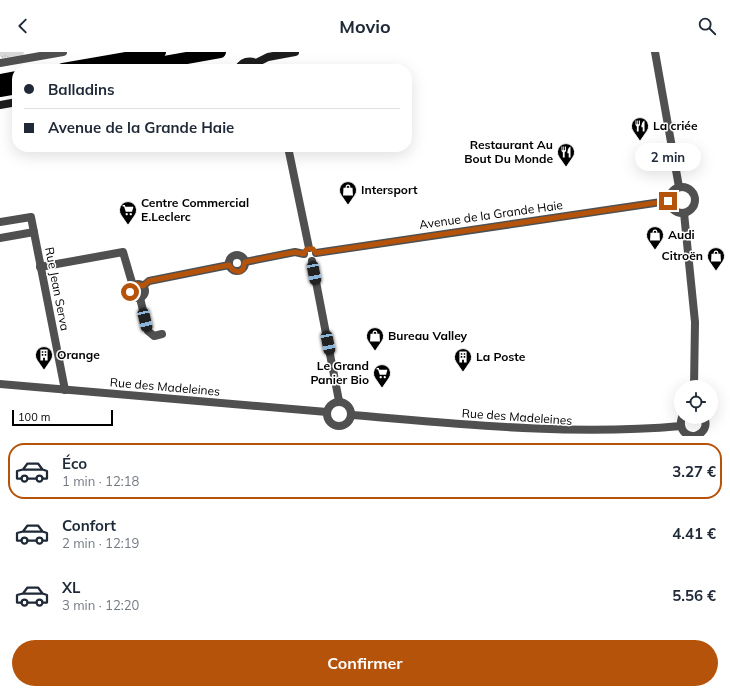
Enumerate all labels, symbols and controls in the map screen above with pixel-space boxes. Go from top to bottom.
icon: back [12,15,34,37]
text: Movio [339,15,391,38]
icon: search [696,15,718,37]
text: Balladins [48,80,115,99]
restaurant icon: La criée [630,116,650,141]
text: Avenue de la Grande Haie [48,118,234,137]
place label: La criée [653,118,698,133]
place label: Restaurant Au Bout Du Monde [464,137,553,166]
restaurant icon: Restaurant Au Bout Du Monde [556,142,576,167]
callout: 2 min [635,143,701,171]
text: 2 min [651,149,685,165]
shop icon: Intersport [338,180,358,205]
place label: Intersport [361,182,418,197]
route end [659,192,677,210]
place label: Centre Commercial E.Leclerc [141,195,249,224]
street label: Avenue de la Grande Haie [418,197,564,232]
supermarket icon: Centre Commercial E.Leclerc [118,200,138,225]
shop icon: Audi [645,225,665,250]
place label: Audi [668,227,695,242]
street label: Rue Jean Serva [42,246,73,332]
shop icon: Citroën [706,246,726,271]
place label: Citroën [662,248,703,263]
car [306,260,322,286]
route start [121,283,139,301]
car [136,307,154,333]
shop icon: Bureau Valley [365,326,385,351]
place label: Bureau Valley [388,328,468,343]
car [320,330,336,356]
building icon: Orange [34,345,54,370]
place label: Orange [57,347,100,362]
building icon: La Poste [453,347,473,372]
place label: La Poste [476,349,526,364]
place label: Le Grand Panier Bio [310,358,369,387]
supermarket icon: Le Grand Panier Bio [372,363,392,388]
street label: Rue des Madeleines [109,374,221,399]
map controls [674,380,718,424]
button: locate [674,380,718,424]
street label: Rue des Madeleines [461,405,573,428]
scale bar [12,408,113,427]
text: 100 m [18,410,50,424]
icon: car [14,453,50,489]
text: Éco [62,454,87,473]
text: 3.27 € [672,462,716,481]
text: 1 min · 12:18 [62,473,139,489]
icon: car [14,515,50,551]
text: Confort [62,516,116,535]
text: 4.41 € [672,524,716,543]
text: 2 min · 12:19 [62,535,139,551]
icon: car [14,577,50,613]
text: XL [62,578,80,597]
text: 5.56 € [672,586,716,605]
text: 3 min · 12:20 [62,597,139,613]
button: Confirmer [12,640,718,686]

